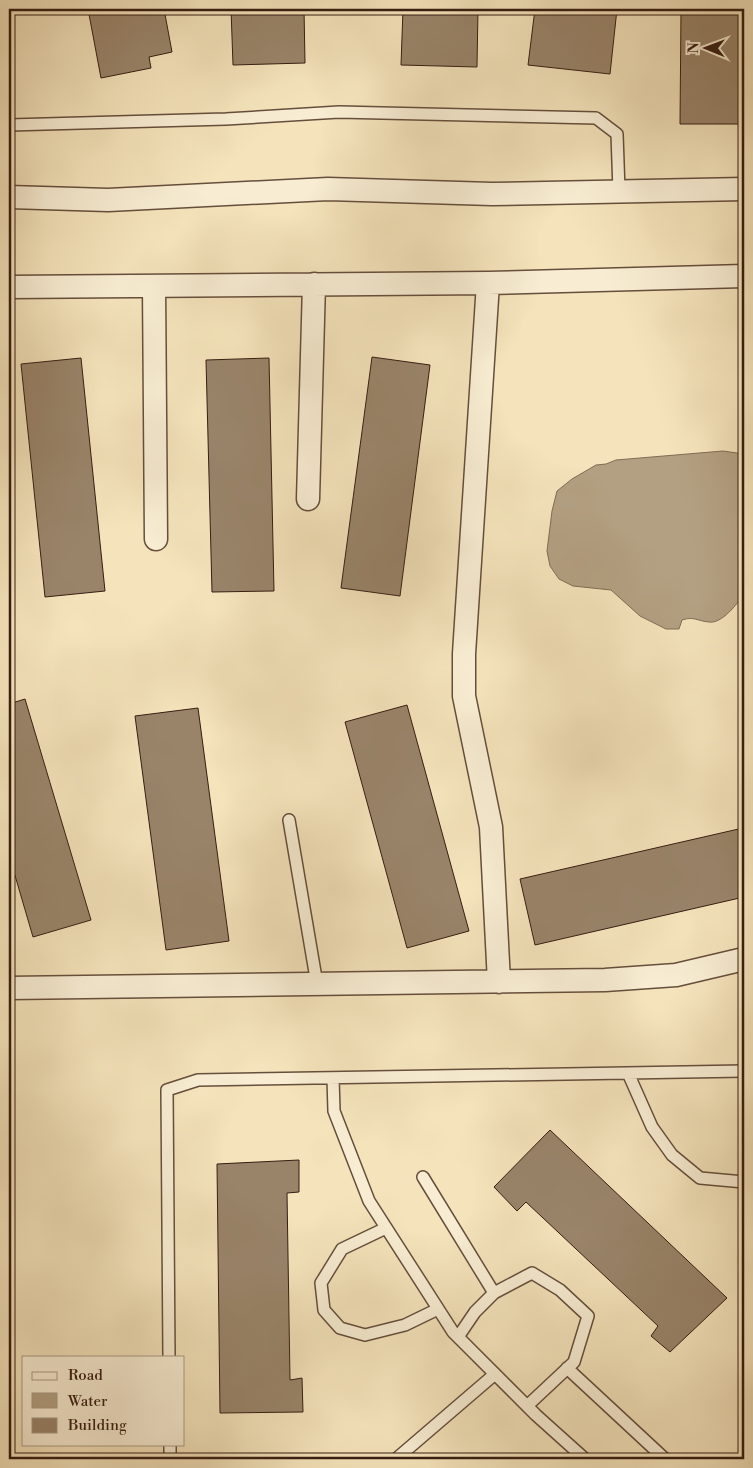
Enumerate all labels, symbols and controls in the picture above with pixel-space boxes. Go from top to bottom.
north arrow [680,22,730,72]
text: N [685,42,703,53]
legend [22,1356,185,1446]
text: Road [68,1366,103,1385]
text: Water [67,1392,108,1411]
text: Building [67,1416,127,1435]

